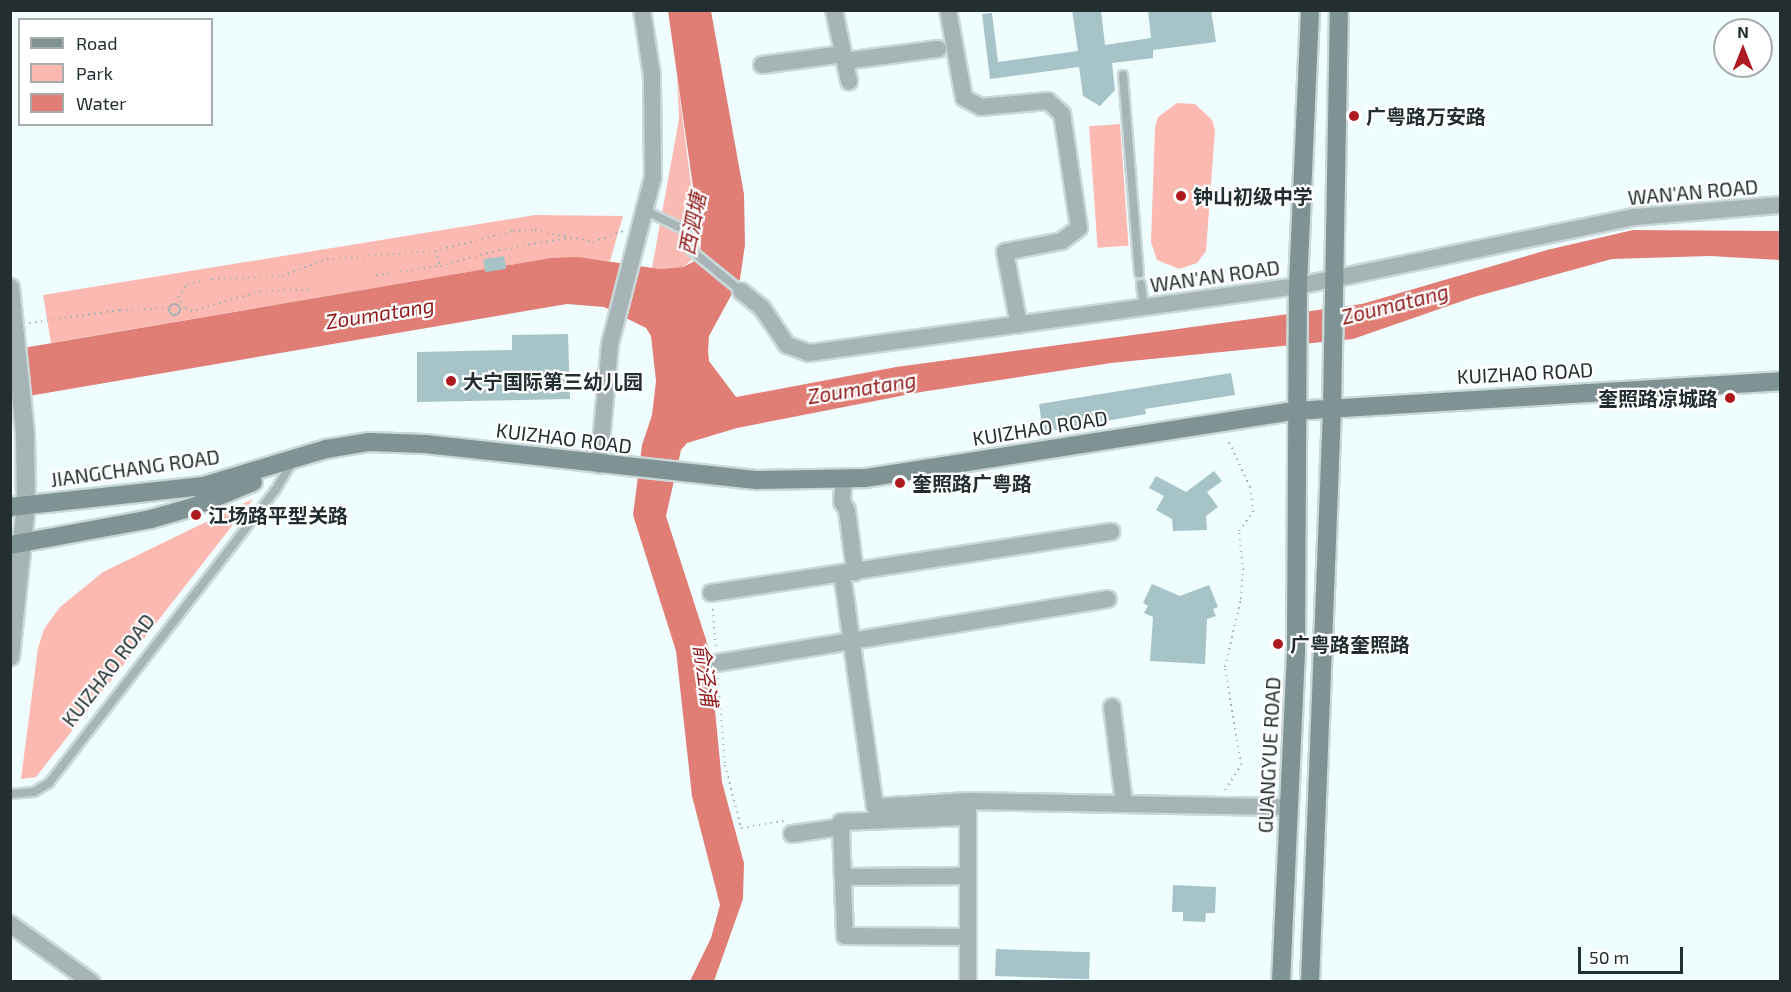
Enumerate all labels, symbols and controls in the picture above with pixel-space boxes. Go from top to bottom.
legend [18,18,213,126]
north arrow [1713,18,1773,78]
text: N [1737,22,1749,41]
text: Road [76,32,117,54]
text: Park [76,62,113,84]
text: Water [76,92,126,114]
place label: 广粤路万安路 [1366,104,1486,128]
marker: 广粤路万安路 [1347,109,1361,123]
street label: WAN'AN ROAD [1627,174,1759,210]
place label: 钟山初级中学 [1193,184,1313,208]
marker: 钟山初级中学 [1174,189,1188,203]
water label: 西泗塘 [674,191,710,257]
street label: WAN'AN ROAD [1149,255,1281,297]
water label: Zoumatang [1339,278,1451,330]
water label: Zoumatang [324,292,436,334]
street label: KUIZHAO ROAD [1456,357,1594,389]
water label: Zoumatang [806,367,918,409]
place label: 大宁国际第三幼儿园 [463,369,643,393]
marker: 大宁国际第三幼儿园 [444,374,458,388]
place label: 奎照路凉城路 [1598,386,1718,410]
marker: 奎照路凉城路 [1723,391,1737,405]
street label: KUIZHAO ROAD [971,405,1109,451]
street label: KUIZHAO ROAD [495,418,633,458]
street label: JIANGCHANG ROAD [49,444,221,492]
place label: 奎照路广粤路 [912,471,1032,495]
marker: 奎照路广粤路 [893,476,907,490]
place label: 江场路平型关路 [208,503,348,527]
marker: 江场路平型关路 [189,508,203,522]
street label: KUIZHAO ROAD [56,609,160,731]
place label: 广粤路奎照路 [1290,632,1410,656]
marker: 广粤路奎照路 [1271,637,1285,651]
water label: 俞泾浦 [689,642,723,708]
street label: GUANGYUE ROAD [1253,676,1285,834]
scale bar [1581,935,1686,973]
text: 50 m [1589,946,1629,968]

